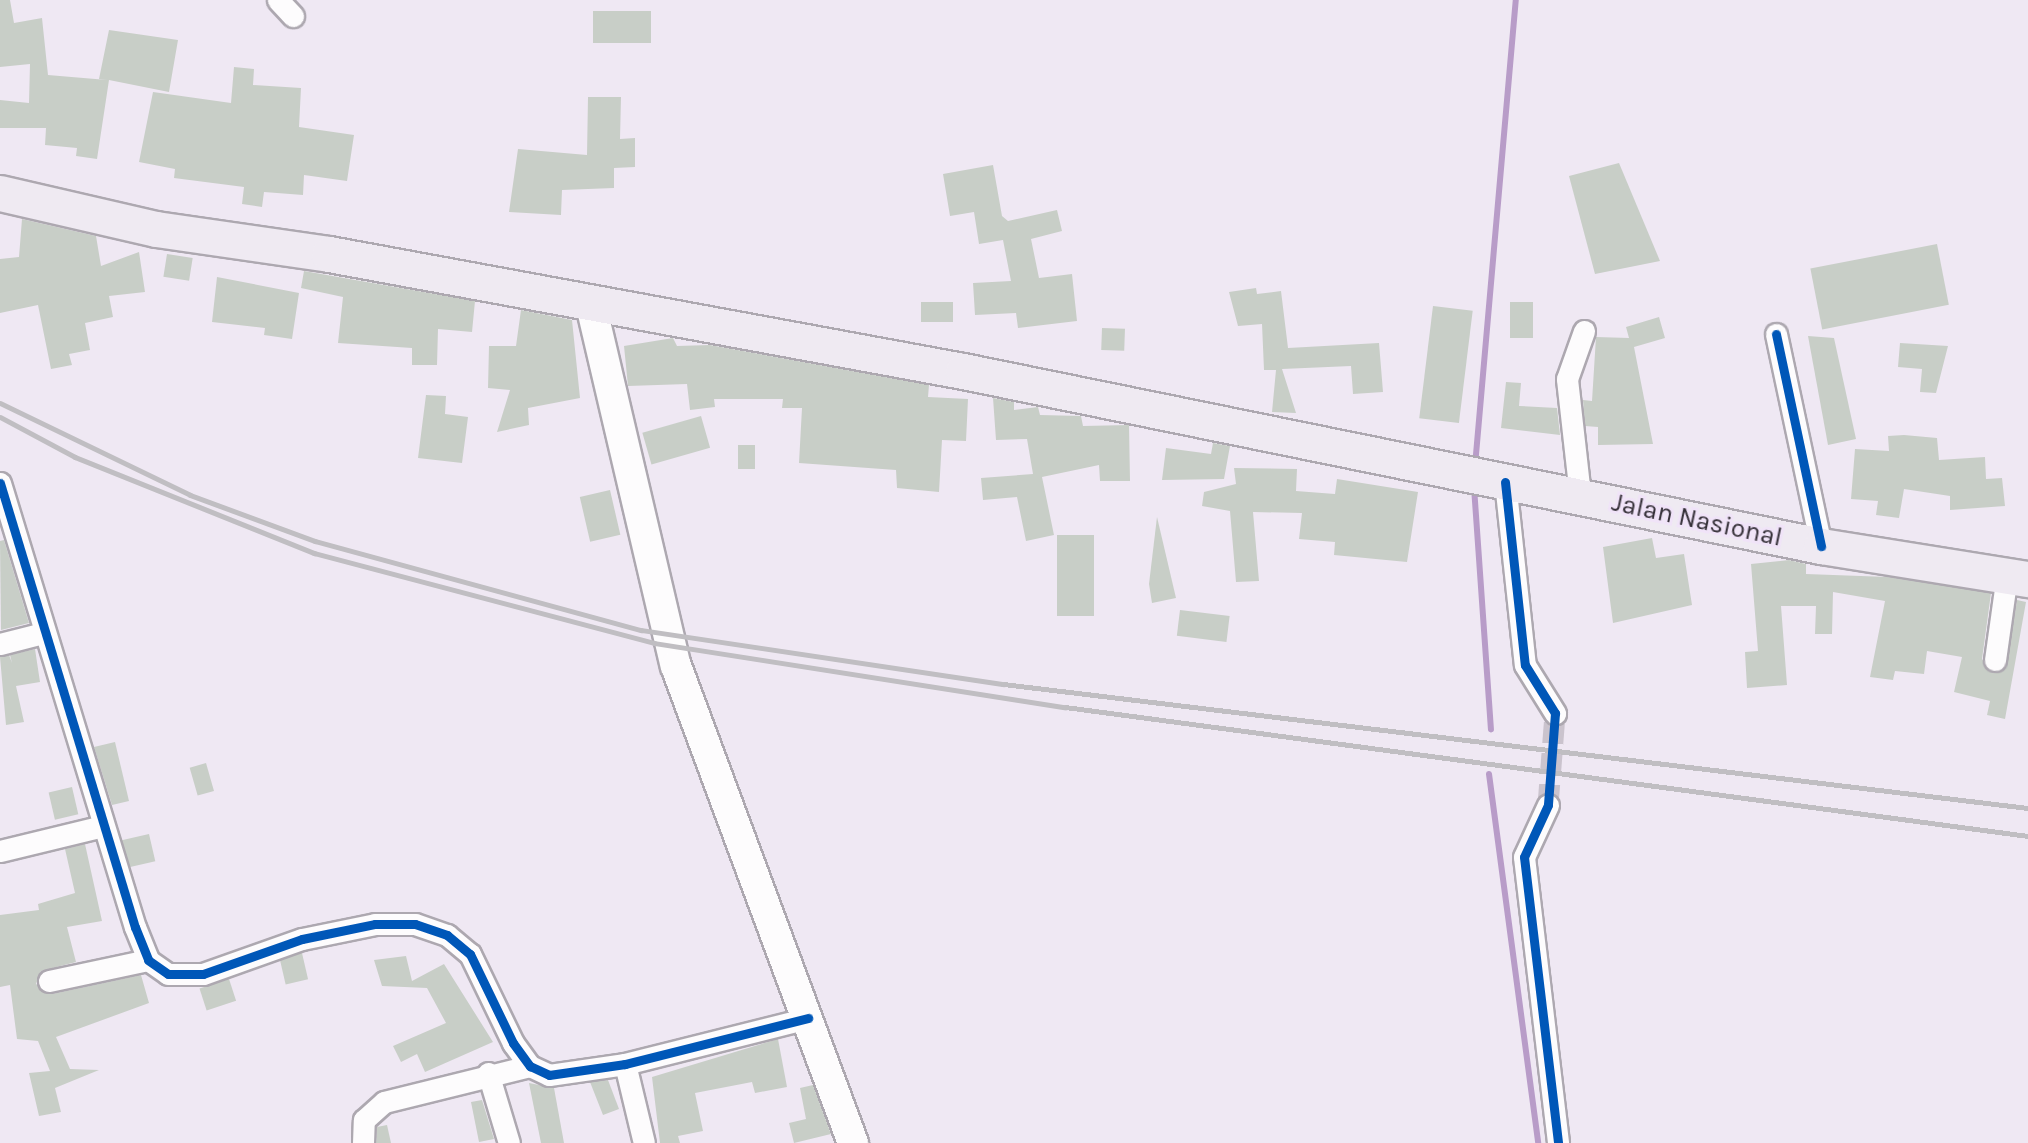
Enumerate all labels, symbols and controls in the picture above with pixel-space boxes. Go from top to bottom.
street label: Jalan Nasional [1609,487,1785,553]

